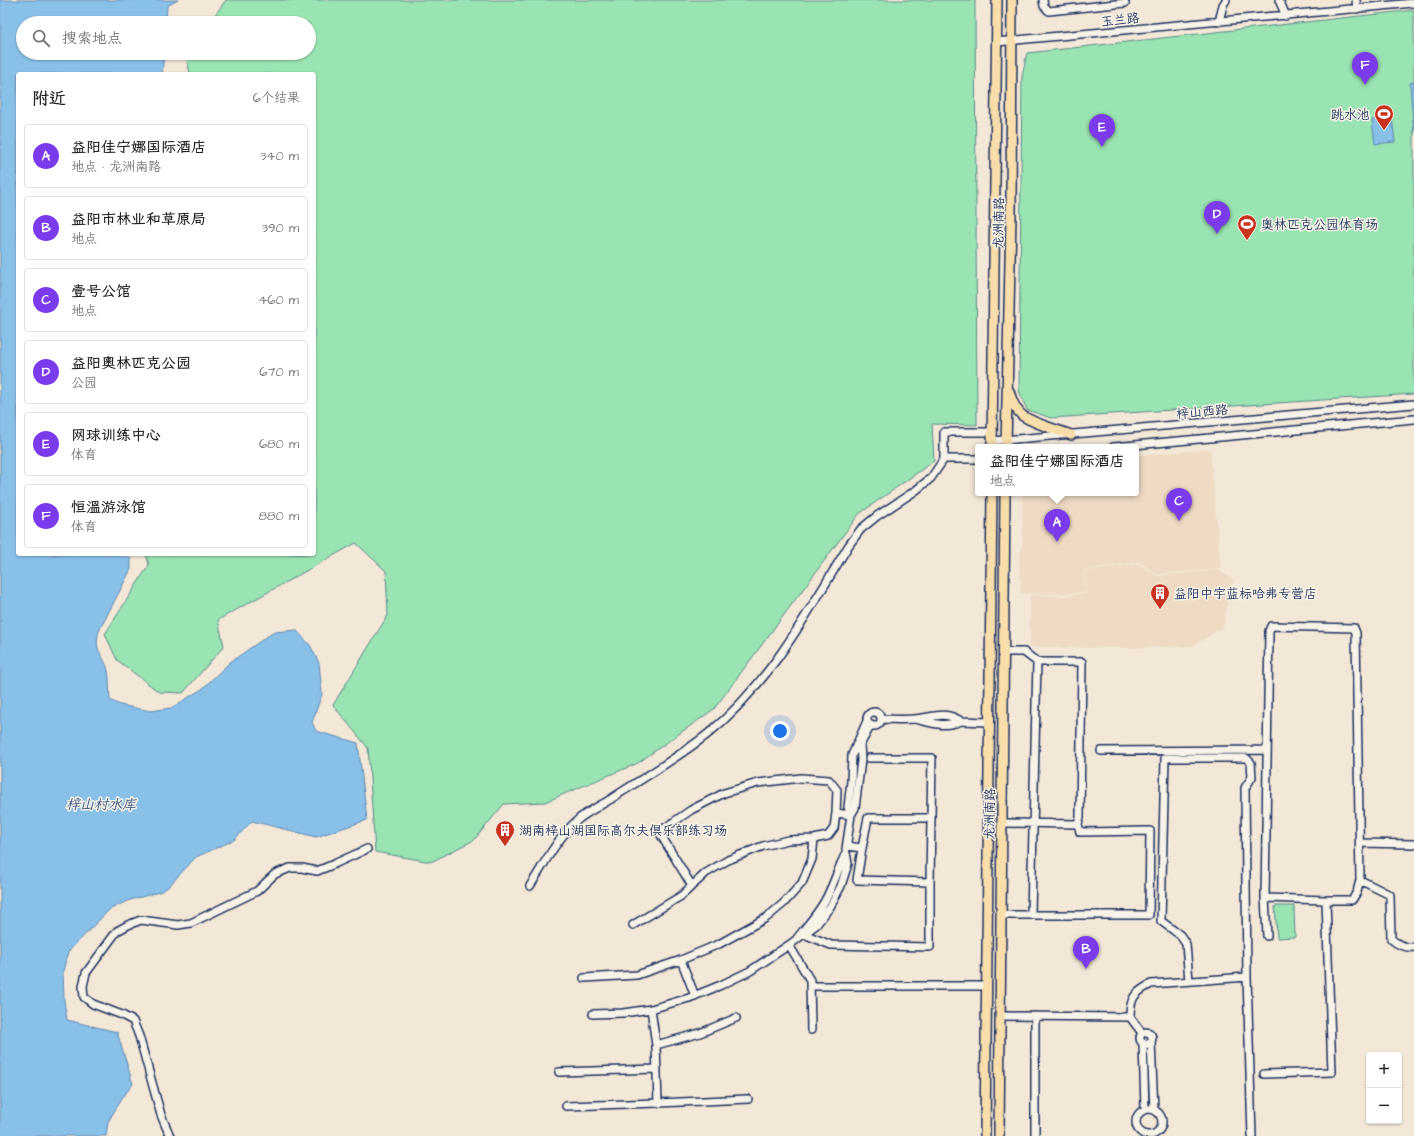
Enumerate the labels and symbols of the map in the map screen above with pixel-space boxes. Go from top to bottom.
street label: 玉兰路 [1100,9,1140,31]
pin: F [1352,52,1378,85]
sports icon: 跳水池 [1373,103,1395,131]
place label: 跳水池 [1331,106,1370,124]
pin: E [1089,114,1115,147]
street label: 龙洲南路 [990,197,1008,249]
pin: D [1204,201,1230,234]
sports icon: 奥林匹克公园体育场 [1236,213,1258,241]
place label: 奥林匹克公园体育场 [1261,216,1378,234]
street label: 梓山西路 [1175,401,1229,423]
pin: C [1166,488,1192,521]
pin: A [1044,509,1070,542]
building icon: 益阳中宇蓝标哈弗专营店 [1149,582,1171,610]
place label: 益阳中宇蓝标哈弗专营店 [1174,585,1317,603]
your location [770,721,790,741]
street label: 龙洲南路 [981,788,999,840]
water label: 梓山村水库 [66,795,137,815]
building icon: 湖南梓山湖国际高尔夫俱乐部练习场 [494,819,516,847]
place label: 湖南梓山湖国际高尔夫俱乐部练习场 [519,822,727,840]
pin: B [1073,936,1099,969]

